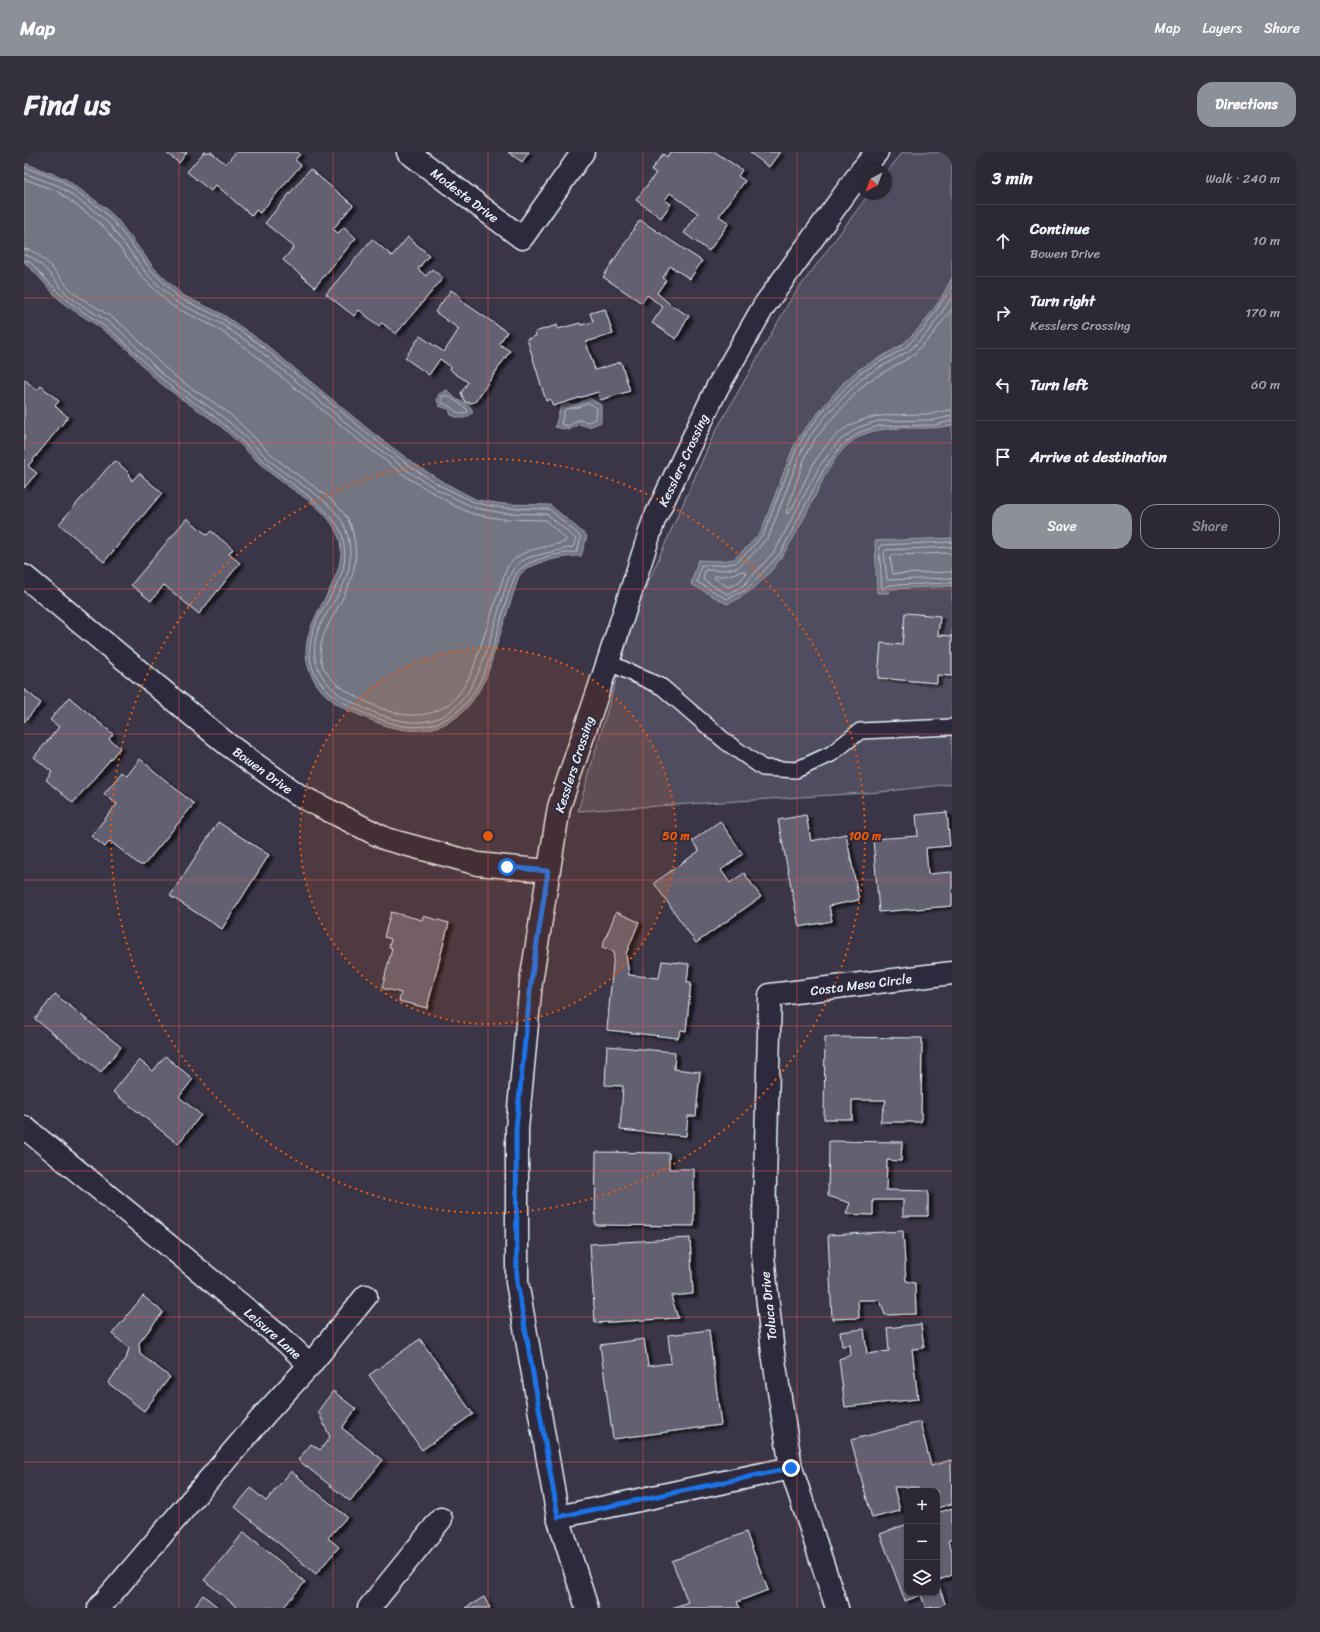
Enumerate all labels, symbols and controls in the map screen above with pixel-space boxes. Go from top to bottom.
text: Map [20,12,55,45]
text: Map [1155,16,1180,41]
text: Layers [1202,16,1242,41]
text: Share [1264,16,1300,41]
text: Find us [24,80,111,129]
button: Directions [1197,82,1296,127]
street label: Modeste Drive [425,162,504,229]
text: 3 min [992,163,1033,193]
north arrow [856,164,892,200]
text: Walk · 240 m [1205,167,1280,190]
text: Continue [1030,216,1090,242]
text: 10 m [1253,229,1280,252]
icon: ahead [992,230,1014,252]
text: Bowen Drive [1030,242,1100,265]
text: Turn right [1030,288,1095,314]
text: 170 m [1245,301,1280,324]
icon: right [992,302,1014,324]
text: Kesslers Crossing [1030,314,1131,337]
text: Turn left [1030,372,1088,398]
text: 60 m [1251,373,1280,396]
icon: left [992,374,1014,396]
street label: Kesslers Crossing [652,409,715,511]
text: Arrive at destination [1030,444,1167,470]
icon: arrive [992,446,1014,468]
button: Save [992,504,1132,549]
button: Share [1140,504,1280,549]
street label: Kesslers Crossing [548,712,601,816]
street label: Bowen Drive [228,740,298,801]
text: 50 m [662,825,690,847]
text: 100 m [849,825,882,847]
centre of rings [481,829,495,843]
route start [498,858,516,876]
street label: Costa Mesa Circle [809,967,913,1002]
street label: Toluca Drive [753,1270,784,1342]
street label: Leisure Lane [239,1302,307,1365]
route end [782,1459,800,1477]
map controls [904,1488,940,1596]
button: + [904,1488,940,1524]
button: − [904,1524,940,1560]
button: layers [904,1560,940,1596]

